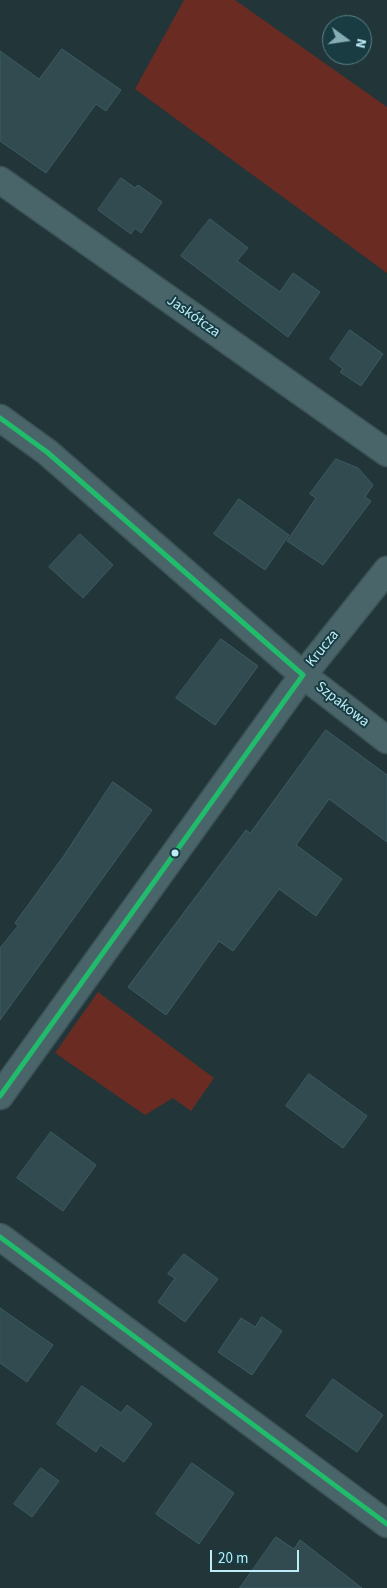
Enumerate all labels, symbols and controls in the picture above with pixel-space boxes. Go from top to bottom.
north arrow [322,15,372,65]
text: N [350,36,371,50]
street label: Jaskółcza [163,292,223,342]
street label: Krucza [303,627,343,671]
street label: Szpakowa [311,678,373,732]
unlabelled marker [170,848,180,858]
scale bar [212,1540,301,1572]
text: 20 m [218,1548,248,1569]

